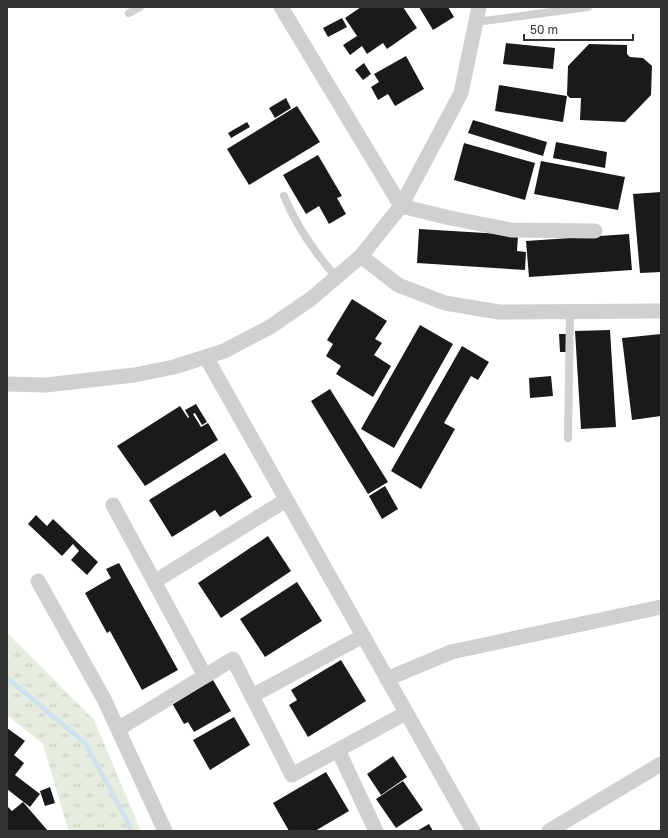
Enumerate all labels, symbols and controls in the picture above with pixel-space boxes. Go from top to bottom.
scale bar [524,16,633,42]
text: 50 m [530,22,558,37]

